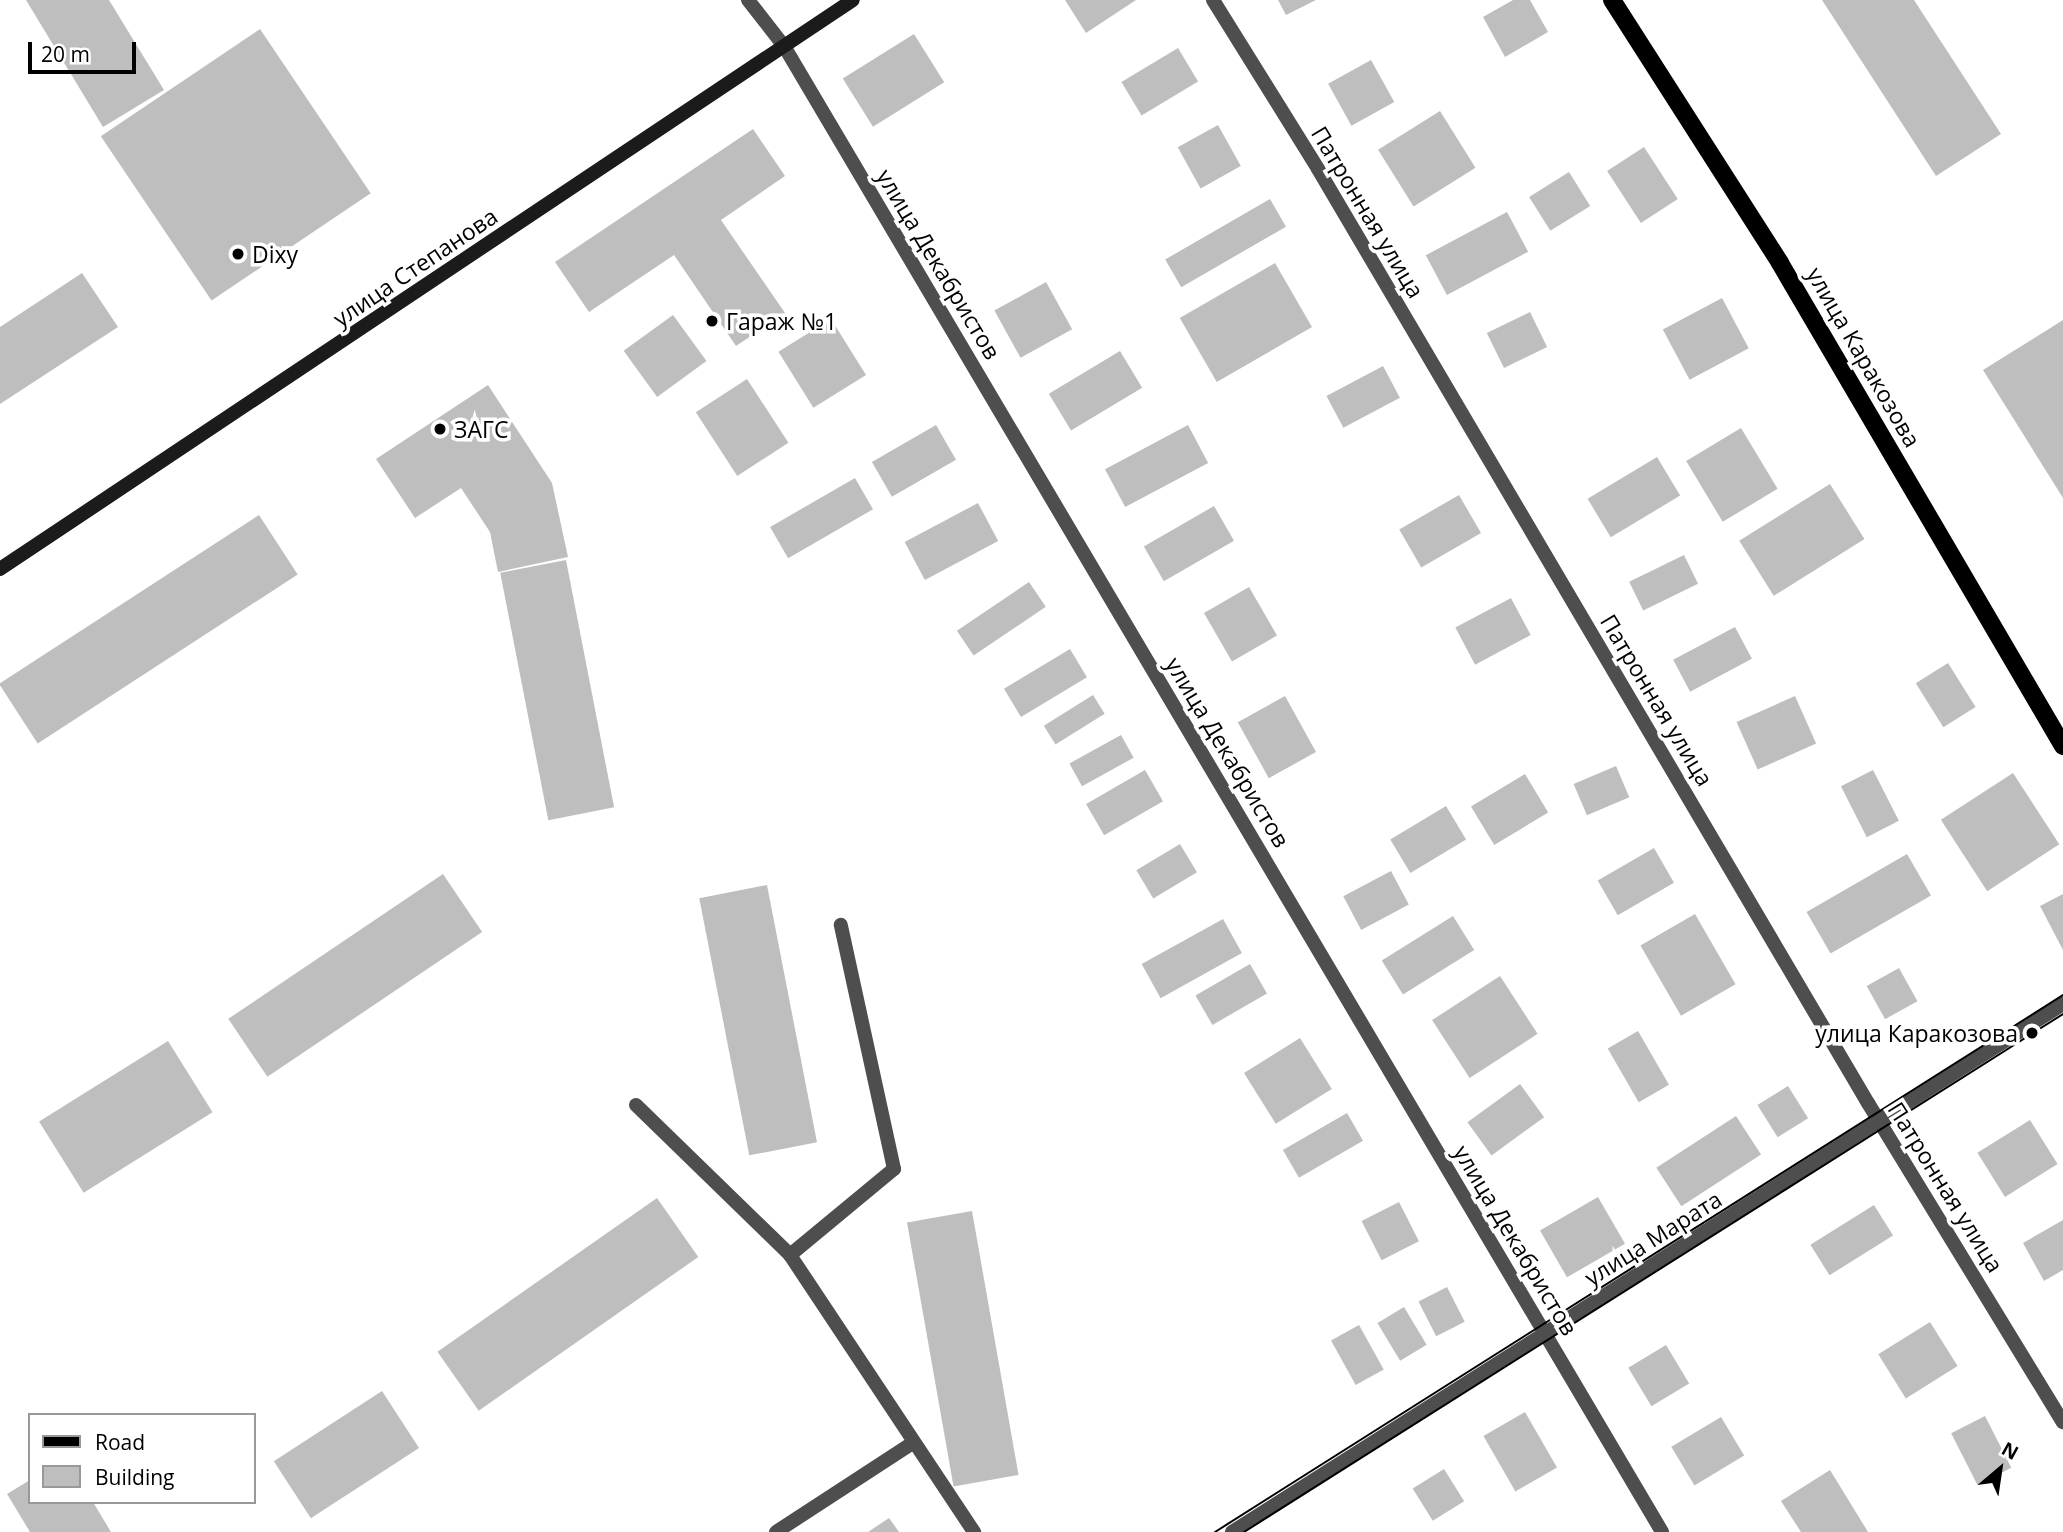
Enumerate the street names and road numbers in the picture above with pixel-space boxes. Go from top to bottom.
street label: Патронная улица [1306,121,1430,303]
street label: улица Декабристов [871,164,1007,364]
street label: улица Степанова [328,202,502,332]
street label: улица Каракозова [1801,262,1927,452]
street label: Патронная улица [1595,609,1719,791]
street label: улица Декабристов [1160,652,1296,852]
street label: Патронная улица [1883,1097,2009,1277]
street label: улица Декабристов [1448,1140,1584,1340]
street label: улица Марата [1579,1185,1727,1291]

